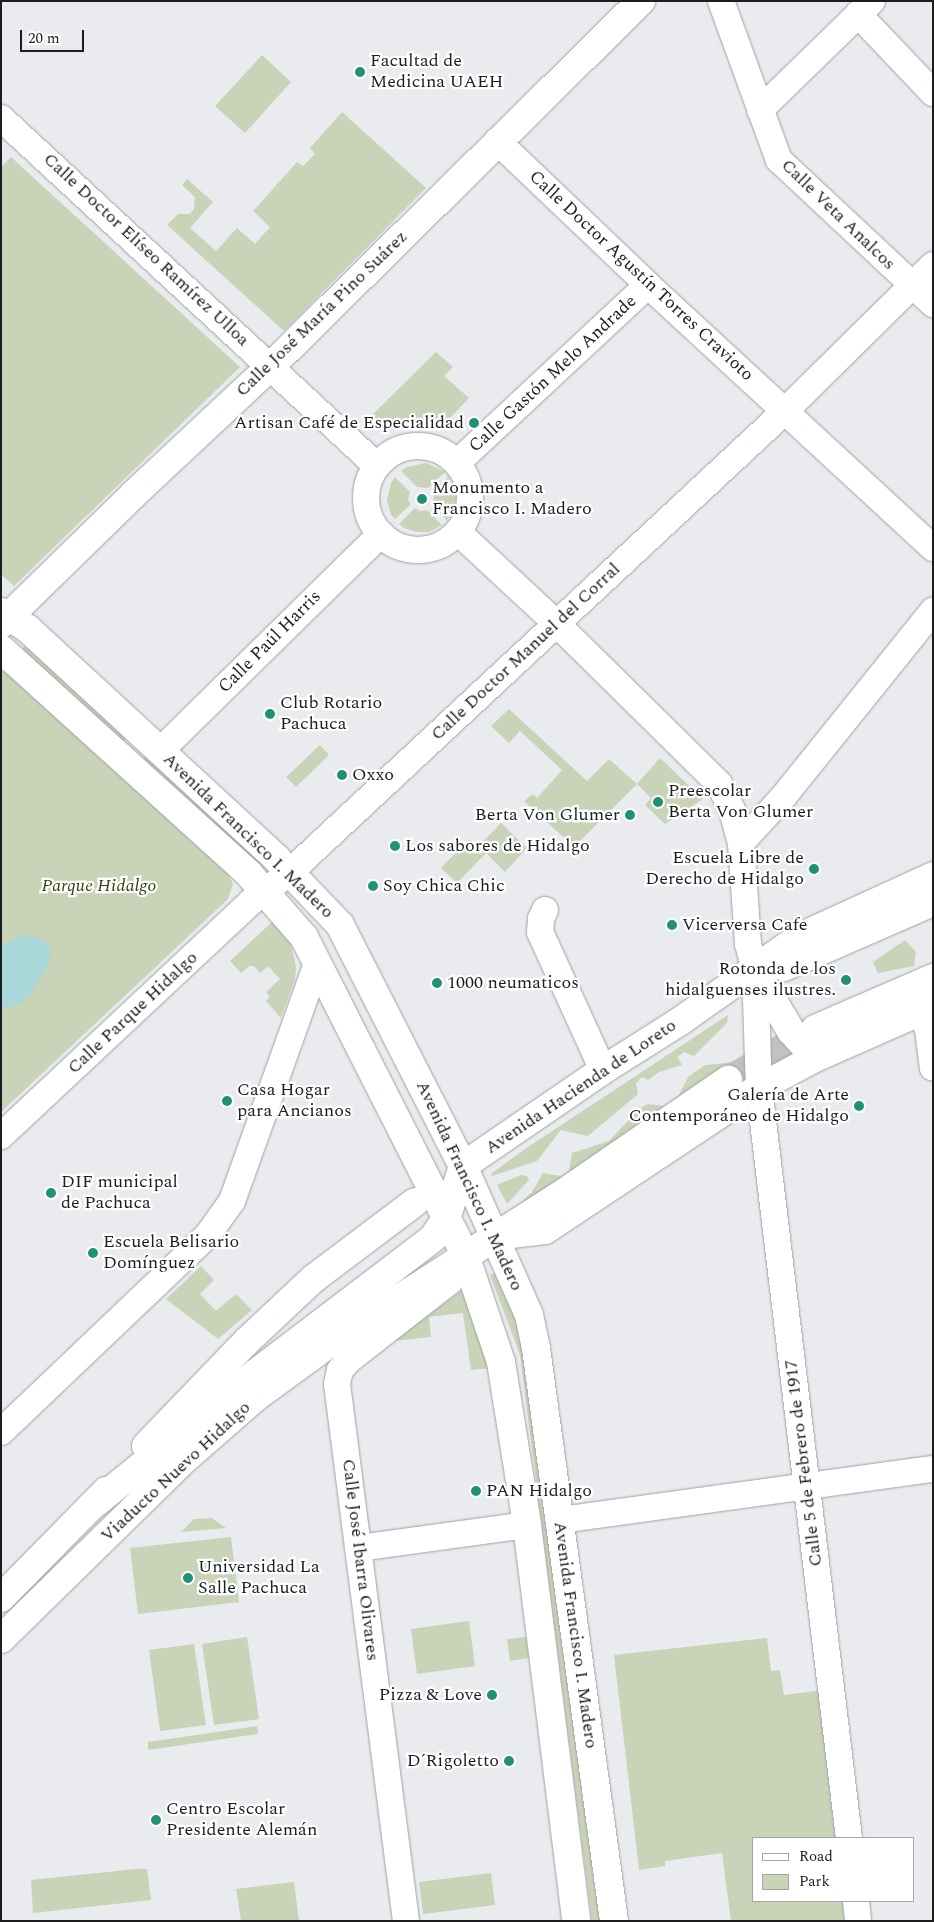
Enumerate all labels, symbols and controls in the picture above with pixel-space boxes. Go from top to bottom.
scale bar [22,20,86,52]
text: 20 m [28,27,60,50]
place label: Facultad de Medicina UAEH [370,51,503,94]
marker: Facultad de Medicina UAEH [354,66,366,78]
street label: Calle Doctor Elíseo Ramírez Ulloa [39,149,253,351]
street label: Calle Veta Analcos [776,155,900,275]
street label: Calle Doctor Agustín Torres Cravioto [524,166,758,386]
street label: Calle José María Pino Suárez [232,226,412,402]
street label: Calle Gastón Melo Andrade [465,291,641,457]
place label: Artisan Café de Especialidad [234,412,464,434]
marker: Artisan Café de Especialidad [468,417,480,429]
place label: Monumento a Francisco I. Madero [432,478,592,520]
marker: Monumento a Francisco I. Madero [416,493,428,505]
street label: Calle Doctor Manuel del Corral [427,559,625,745]
street label: Calle Paúl Harris [214,586,326,698]
place label: Club Rotario Pachuca [280,693,382,736]
marker: Club Rotario Pachuca [264,708,276,720]
street label: Avenida Francisco I. Madero [158,749,338,923]
place label: Oxxo [352,764,394,786]
marker: Oxxo [336,769,348,781]
place label: Preescolar Berta Von Glumer [668,781,813,824]
marker: Preescolar Berta Von Glumer [652,796,664,808]
place label: Berta Von Glumer [475,804,620,826]
marker: Berta Von Glumer [624,809,636,821]
place label: Los sabores de Hidalgo [405,835,590,857]
marker: Los sabores de Hidalgo [389,840,401,852]
place label: Escuela Libre de Derecho de Hidalgo [645,848,804,891]
marker: Escuela Libre de Derecho de Hidalgo [808,863,820,875]
park label: Parque Hidalgo [42,875,156,897]
place label: Soy Chica Chic [383,875,504,897]
marker: Soy Chica Chic [367,880,379,892]
place label: Vicerversa Cafe [682,914,808,936]
marker: Vicerversa Cafe [666,919,678,931]
street label: Calle Parque Hidalgo [64,947,202,1079]
place label: Rotonda de los hidalguenses ilustres. [665,959,836,1002]
place label: 1000 neumaticos [447,972,579,994]
marker: Rotonda de los hidalguenses ilustres. [840,974,852,986]
marker: 1000 neumaticos [431,977,443,989]
street label: Avenida Hacienda de Loreto [481,1015,681,1159]
street label: Avenida Francisco I. Madero [411,1078,527,1294]
place label: Casa Hogar para Ancianos [237,1080,352,1122]
place label: Galería de Arte Contemporáneo de Hidalgo [629,1085,849,1128]
marker: Casa Hogar para Ancianos [221,1095,233,1107]
marker: Galería de Arte Contemporáneo de Hidalgo [853,1100,865,1112]
place label: DIF municipal de Pachuca [61,1172,178,1214]
marker: DIF municipal de Pachuca [45,1187,57,1199]
place label: Escuela Belisario Domínguez [103,1232,239,1274]
marker: Escuela Belisario Domínguez [87,1247,99,1259]
street label: Calle 5 de Febrero de 1917 [781,1358,827,1568]
street label: Viaducto Nuevo Hidalgo [97,1397,255,1547]
street label: Calle José Ibarra Olivares [337,1458,383,1662]
place label: PAN Hidalgo [486,1480,592,1502]
marker: PAN Hidalgo [470,1485,482,1497]
street label: Avenida Francisco I. Madero [548,1520,602,1750]
place label: Universidad La Salle Pachuca [198,1557,320,1600]
marker: Universidad La Salle Pachuca [182,1572,194,1584]
place label: Pizza & Love [379,1684,482,1706]
marker: Pizza & Love [486,1689,498,1701]
place label: D´Rigoletto [407,1750,499,1772]
marker: D´Rigoletto [503,1755,515,1767]
place label: Centro Escolar Presidente Alemán [166,1799,317,1842]
marker: Centro Escolar Presidente Alemán [150,1814,162,1826]
legend [752,1837,914,1902]
text: Road [799,1845,833,1868]
text: Park [799,1870,830,1893]

